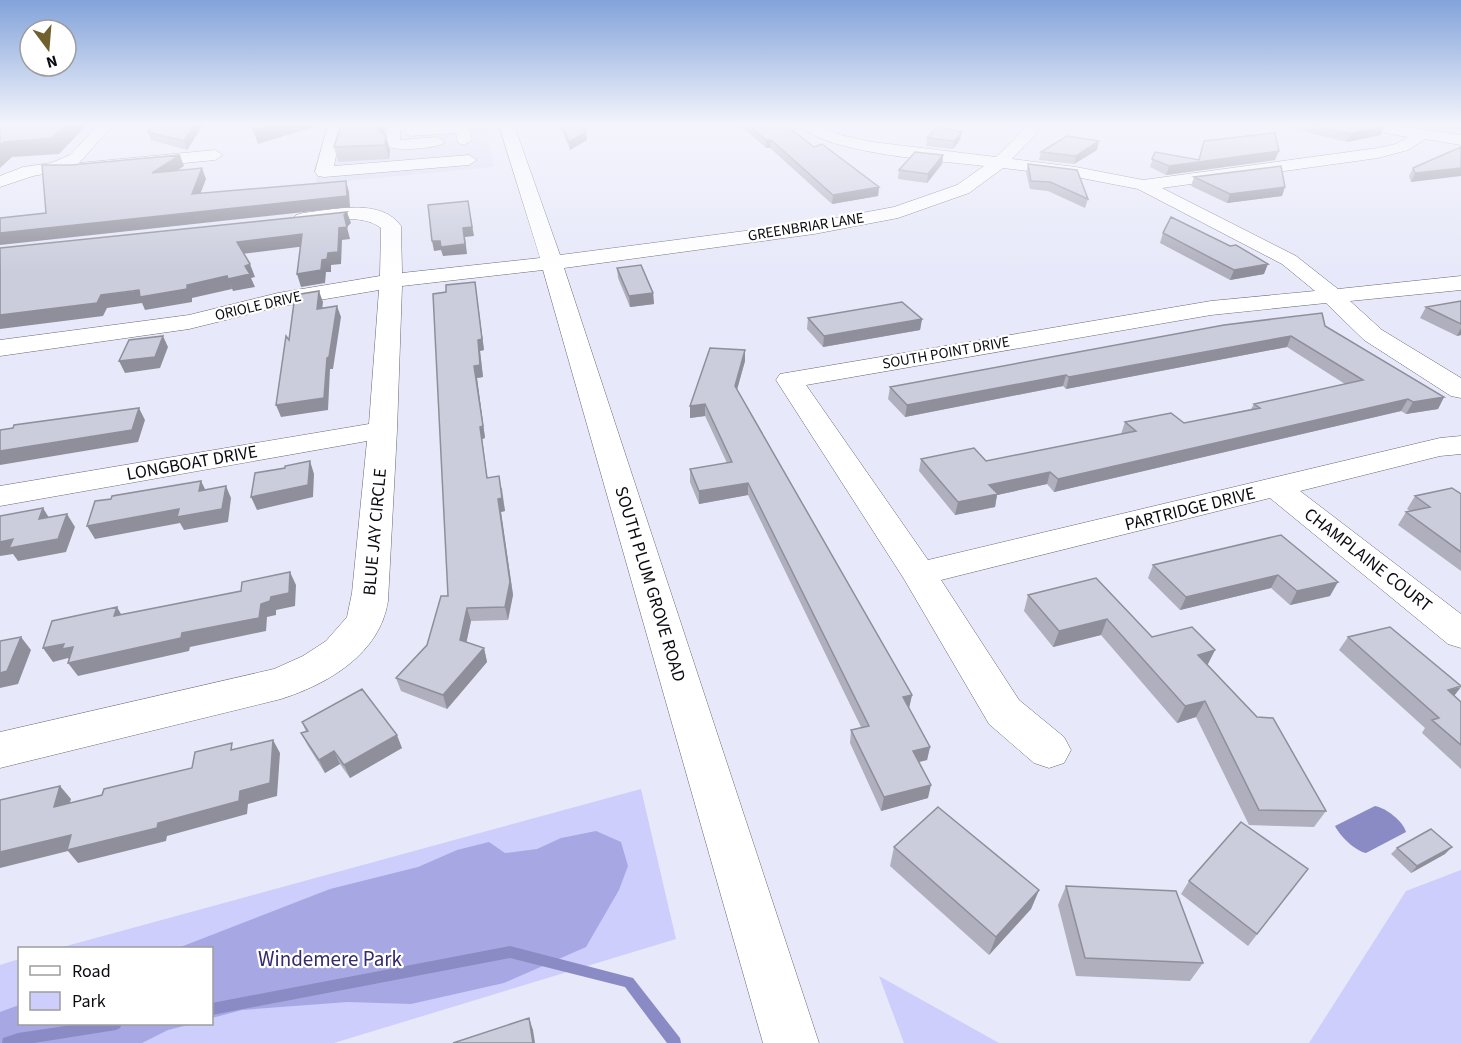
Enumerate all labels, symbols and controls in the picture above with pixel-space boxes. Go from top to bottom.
north arrow [18,18,78,78]
text: N [44,49,60,73]
street label: GREENBRIAR LANE [746,207,866,247]
street label: ORIOLE DRIVE [213,286,303,326]
street label: SOUTH POINT DRIVE [881,331,1011,375]
street label: LONGBOAT DRIVE [125,439,259,487]
street label: BLUE JAY CIRCLE [357,467,393,597]
street label: PARTRIDGE DRIVE [1122,481,1258,537]
street label: SOUTH PLUM GROVE ROAD [608,483,692,685]
street label: CHAMPLAINE COURT [1299,502,1437,618]
park label: Windemere Park [258,944,403,974]
legend [18,947,213,1025]
text: Road [72,959,111,984]
text: Park [72,989,106,1014]

